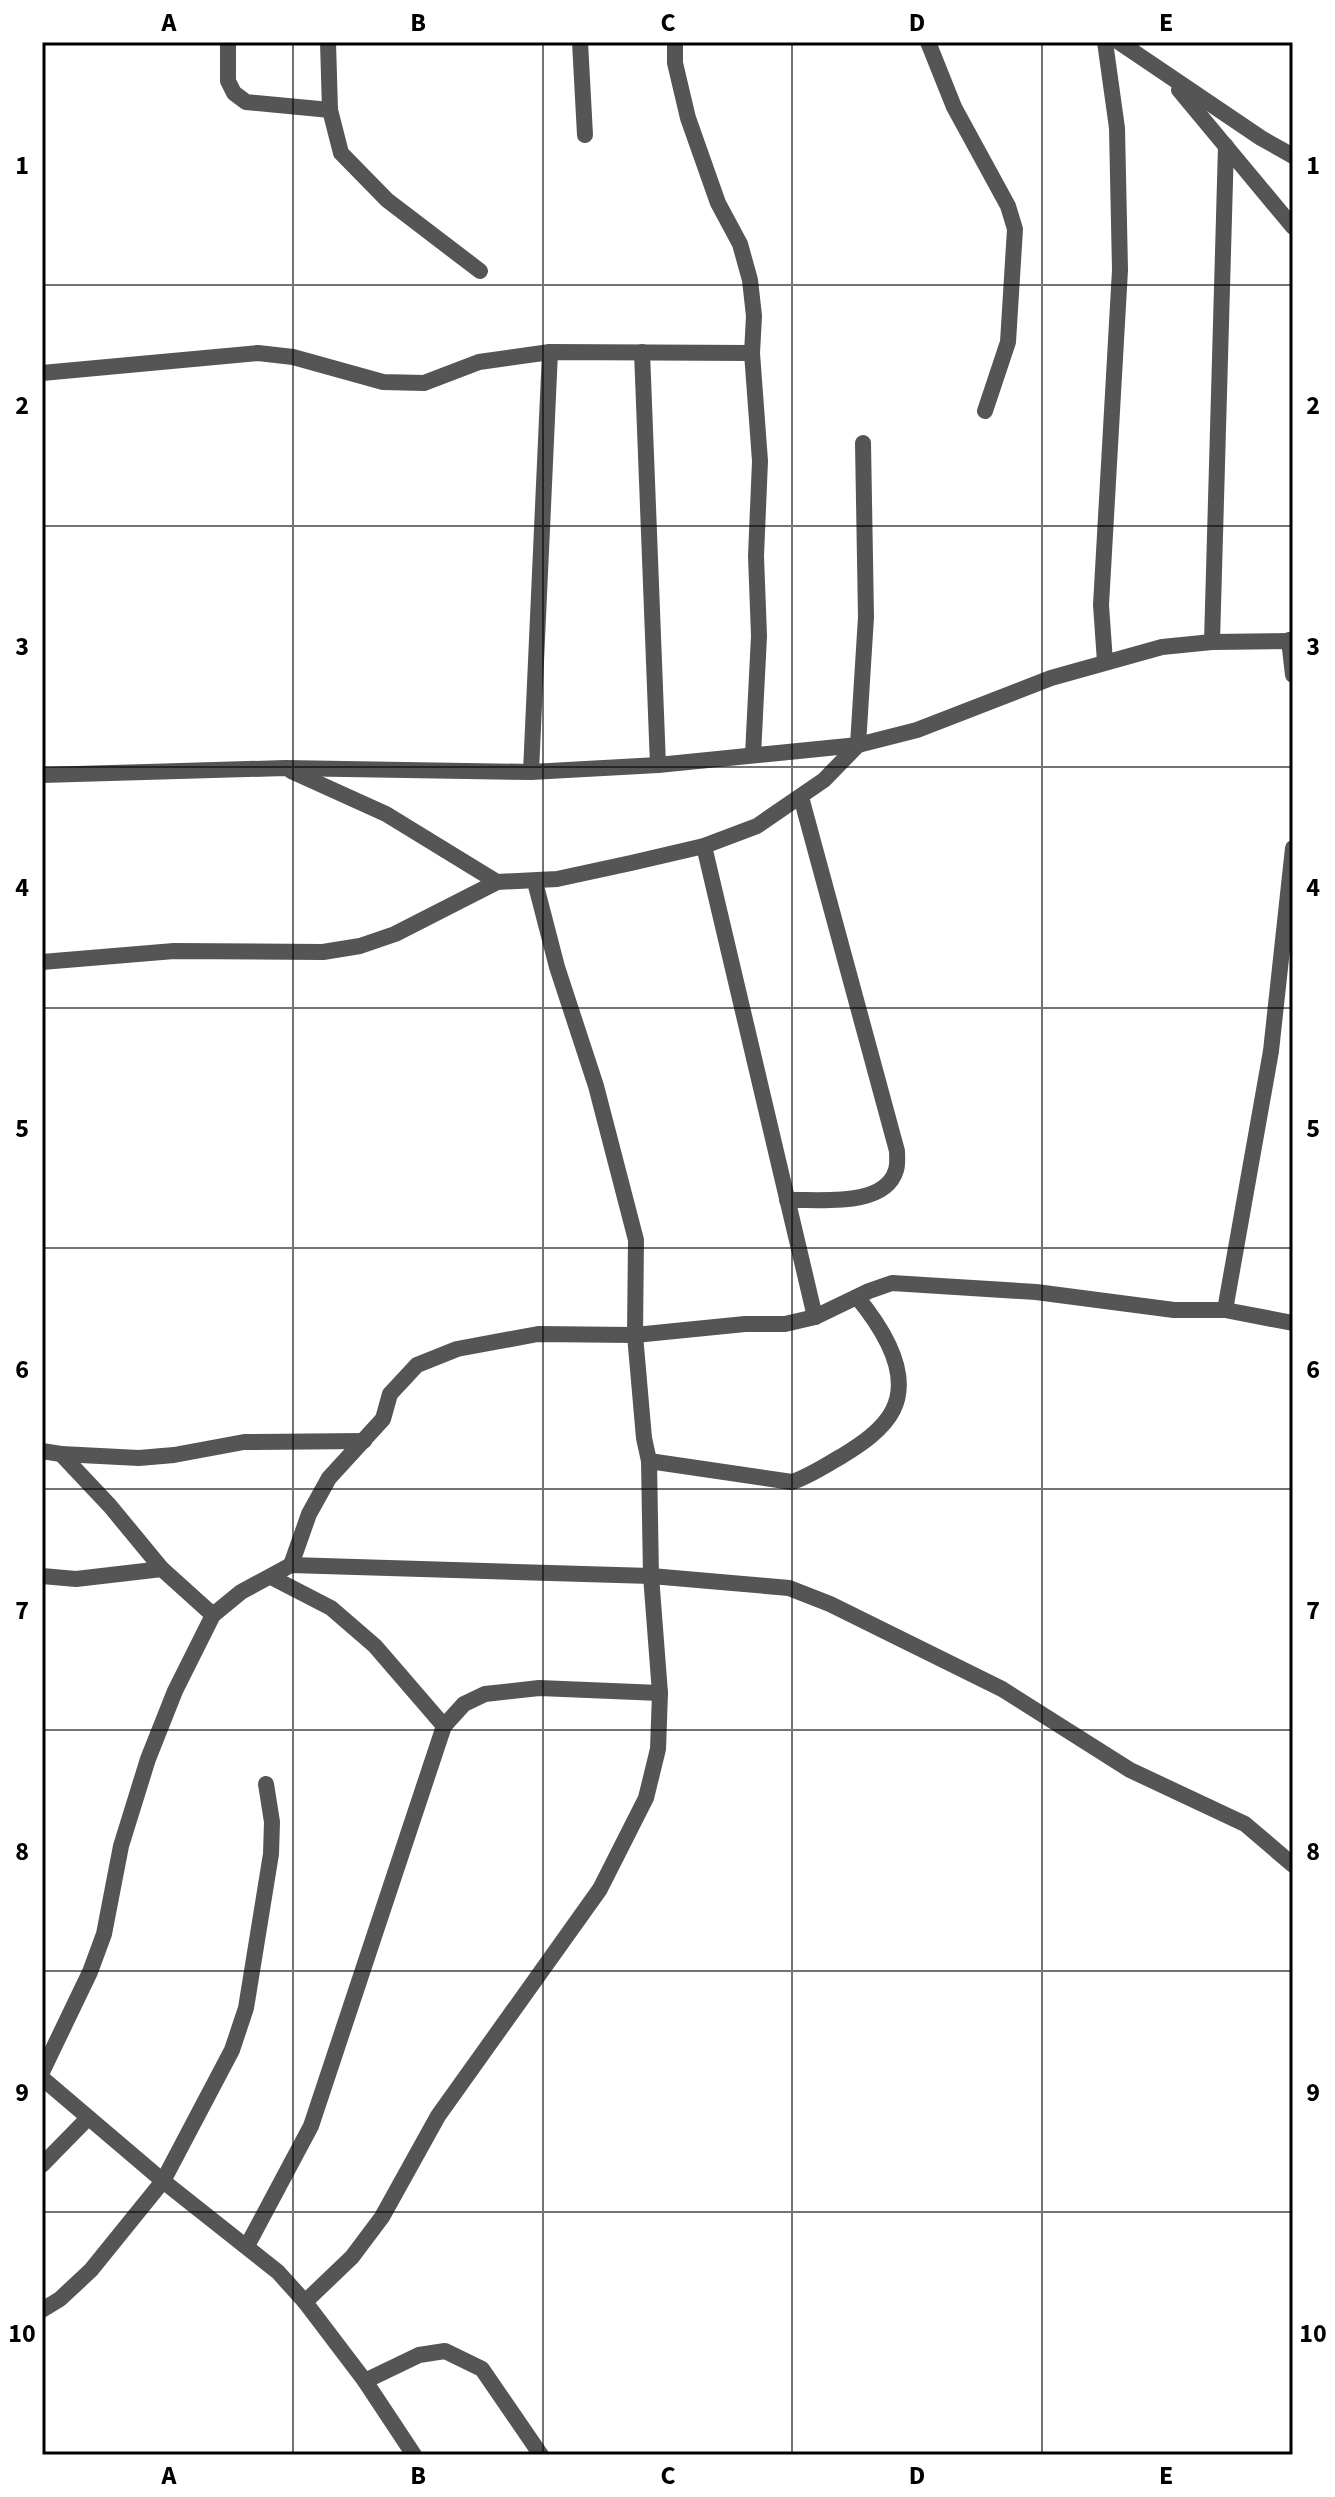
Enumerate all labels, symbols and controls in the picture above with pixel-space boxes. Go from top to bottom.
text: A [161,4,178,41]
text: B [410,4,426,41]
text: C [660,4,676,41]
text: D [909,4,925,41]
text: E [1159,4,1173,41]
text: 1 [15,147,29,184]
text: 1 [1306,147,1320,184]
text: 2 [15,387,29,424]
text: 2 [1306,387,1320,424]
text: 3 [15,628,29,665]
text: 3 [1306,628,1320,665]
text: 4 [15,869,29,906]
text: 4 [1306,869,1320,906]
text: 5 [15,1110,29,1147]
text: 5 [1306,1110,1320,1147]
text: 6 [15,1351,29,1388]
text: 6 [1306,1351,1320,1388]
text: 7 [15,1592,29,1629]
text: 7 [1306,1592,1320,1629]
text: 8 [15,1833,29,1870]
text: 8 [1306,1833,1320,1870]
text: 9 [15,2074,29,2111]
text: 9 [1306,2074,1320,2111]
text: 10 [8,2315,36,2352]
text: 10 [1299,2315,1327,2352]
text: A [161,2457,178,2494]
text: B [410,2457,426,2494]
text: C [660,2457,676,2494]
text: D [909,2457,925,2494]
text: E [1159,2457,1173,2494]

